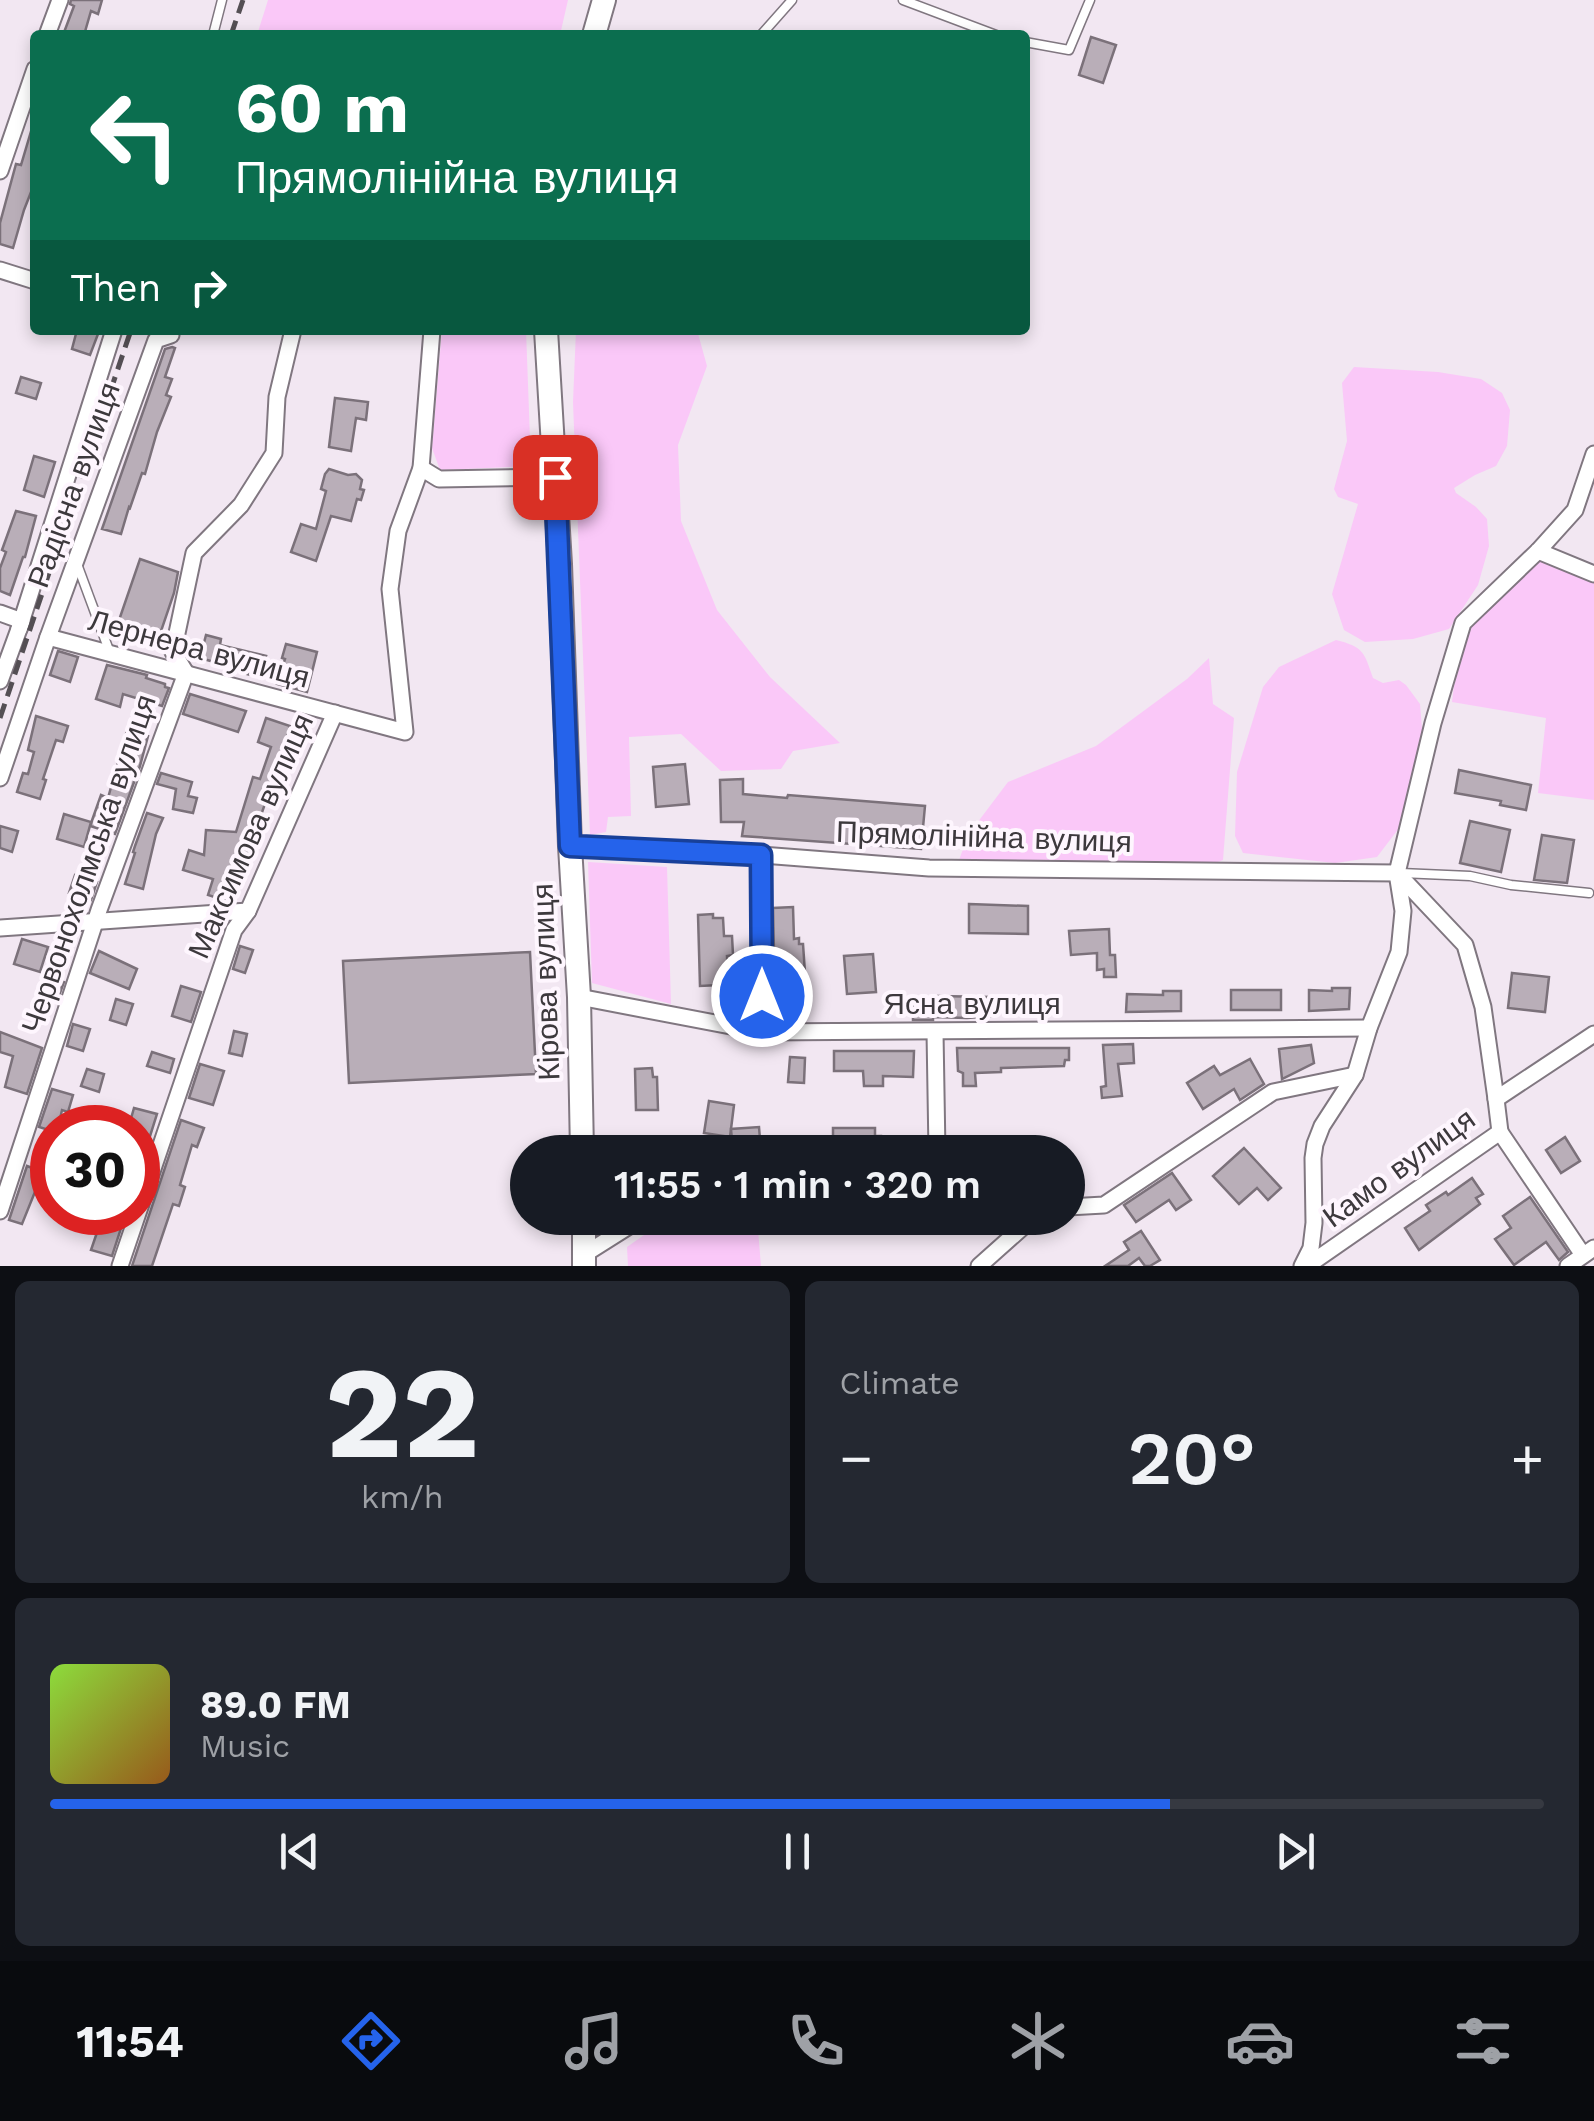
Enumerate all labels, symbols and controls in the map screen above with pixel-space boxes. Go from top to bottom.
text: 60 m [235,67,409,149]
icon: left [70,70,200,200]
text: Прямолінійна вулиця [235,151,679,204]
icon: right [181,260,236,315]
text: Then [70,266,161,310]
street label: Радісна вулиця [20,378,127,592]
pin [513,435,598,520]
icon: arrive [528,450,583,505]
street label: Лернера вулиця [85,602,313,695]
street label: Червонохолмська вулиця [14,690,163,1038]
street label: Максимова вулиця [181,708,320,964]
street label: Прямолінійна вулиця [836,814,1132,859]
street label: Кірова вулиця [525,883,566,1081]
position arrow [710,944,814,1048]
street label: Ясна вулиця [883,986,1061,1021]
street label: Камо вулиця [1316,1101,1481,1234]
speed limit sign: 30 [30,1105,160,1235]
text: 11:55 · 1 min · 320 m [614,1163,981,1207]
text: 22 [325,1336,480,1489]
text: Climate [840,1364,960,1402]
text: 20° [1128,1414,1256,1502]
text: − [840,1426,873,1490]
text: + [1511,1426,1544,1490]
text: km/h [361,1478,443,1516]
text: 89.0 FM [200,1683,351,1727]
text: Music [200,1727,290,1765]
icon: previous [272,1824,327,1879]
icon: pause [770,1824,825,1879]
icon: next [1268,1824,1323,1879]
icon: directions [336,2006,406,2076]
icon: music [559,2006,629,2076]
icon: phone [781,2006,851,2076]
icon: climate [1003,2006,1073,2076]
icon: car [1225,2006,1295,2076]
icon: filters [1448,2006,1518,2076]
text: 11:54 [76,2015,184,2068]

